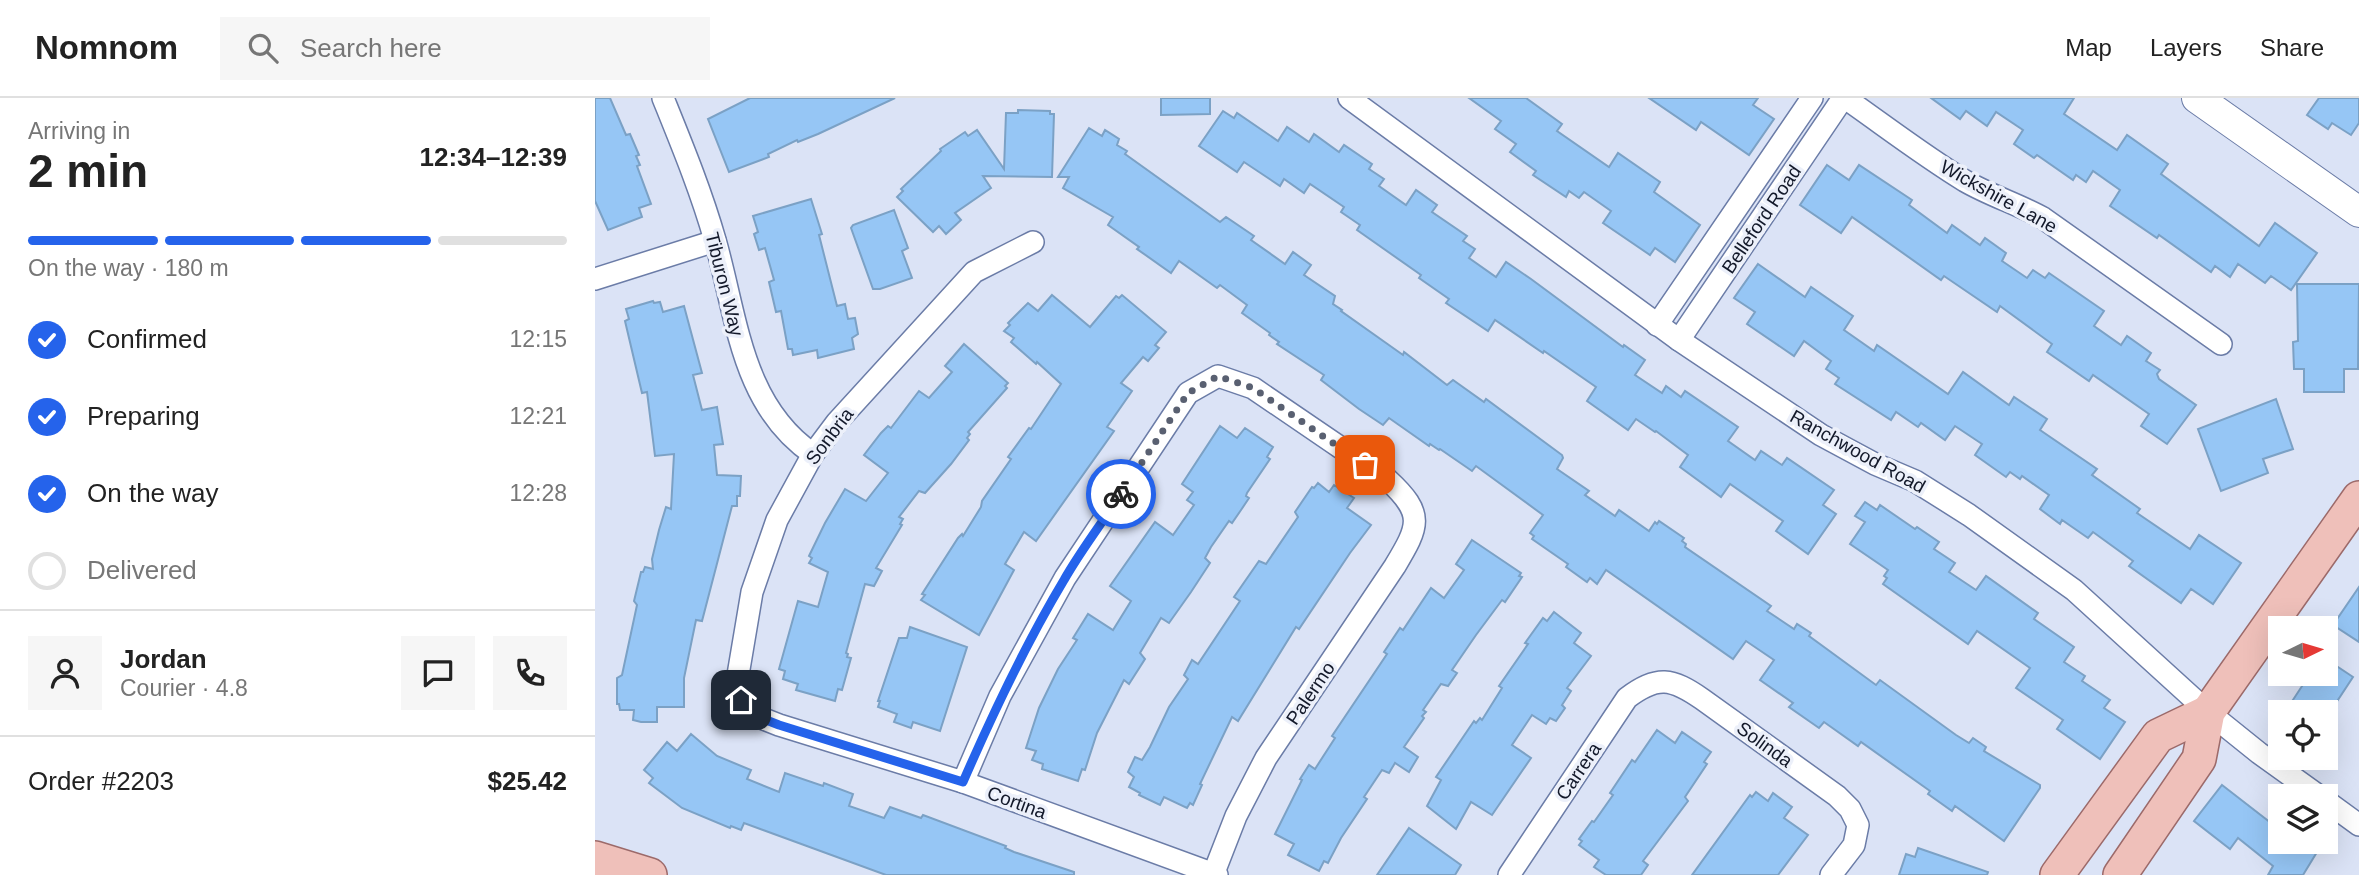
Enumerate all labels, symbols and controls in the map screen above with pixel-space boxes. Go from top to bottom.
search box [220,17,710,80]
text: Nomnom [35,29,178,66]
icon: search [244,29,282,67]
text: Search here [300,33,442,63]
text: Map [2065,34,2112,61]
text: Layers [2150,34,2222,61]
text: Share [2260,34,2324,61]
text: Arriving in [28,118,130,144]
text: 12:34–12:39 [420,142,567,172]
text: 2 min [28,145,148,197]
street label: Wickshire Lane [1937,156,2061,237]
street label: Belleford Road [1718,161,1805,277]
street label: Tiburon Way [701,230,748,339]
text: On the way · 180 m [28,255,229,281]
icon: check [28,321,66,359]
text: Confirmed [87,324,207,354]
text: 12:15 [509,326,567,352]
icon: check [28,398,66,436]
text: Preparing [87,401,200,431]
text: 12:21 [509,403,567,429]
street label: Sonbria [801,403,858,469]
street label: Ranchwood Road [1787,406,1929,497]
pin [1335,435,1395,495]
icon: bag [1346,446,1384,484]
courier [1086,459,1156,529]
icon: check [28,475,66,513]
icon: bike [1102,475,1140,513]
text: On the way [87,478,219,508]
text: 12:28 [509,480,567,506]
text: Delivered [87,555,197,585]
north arrow [2268,616,2338,686]
map controls [2268,616,2338,854]
button: person [28,636,102,710]
button: chat [401,636,475,710]
button: phone [493,636,567,710]
text: Jordan [120,644,207,674]
street label: Palermo [1282,658,1339,728]
pin [711,670,771,730]
text: Courier · 4.8 [120,675,248,701]
icon: home [722,681,760,719]
button: locate [2268,700,2338,770]
street label: Solinda [1733,717,1797,772]
street label: Carrera [1552,738,1605,804]
text: Order #2203 [28,766,174,796]
text: $25.42 [487,766,567,796]
street label: Cortina [984,782,1050,823]
button: layers [2268,784,2338,854]

